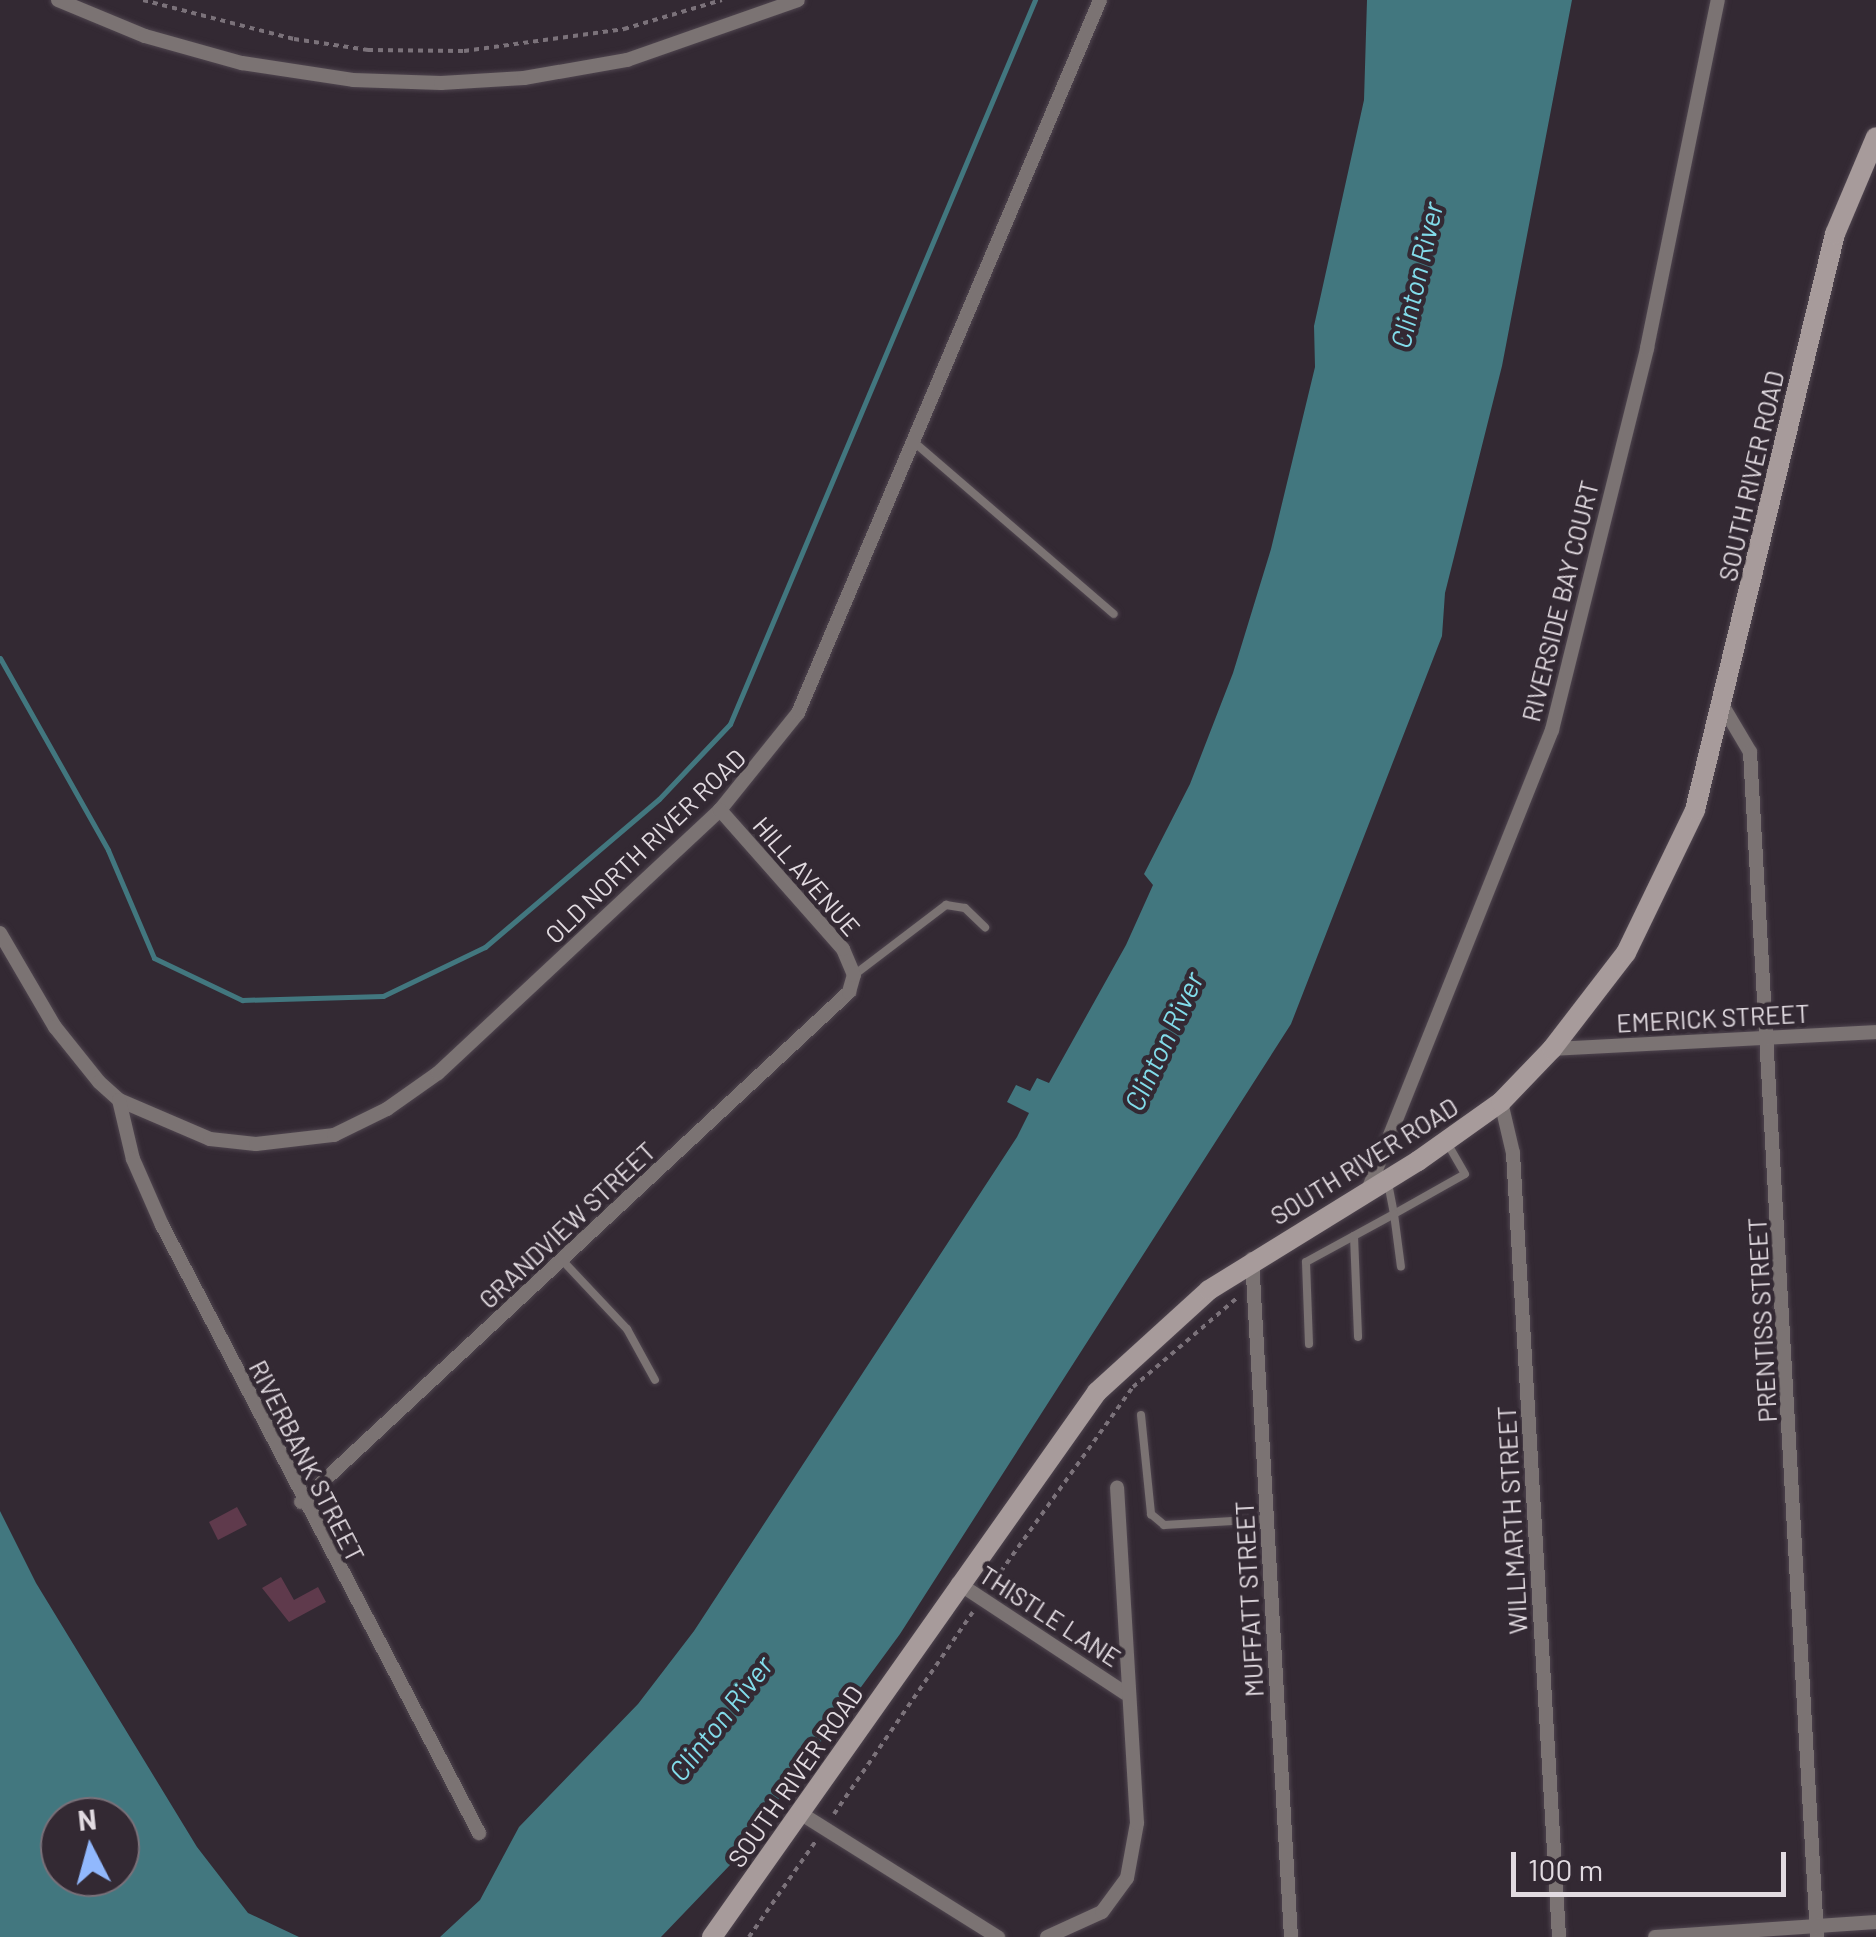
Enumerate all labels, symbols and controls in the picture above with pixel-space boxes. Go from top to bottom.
water label: Clinton River [1383,199,1449,351]
street label: SOUTH RIVER ROAD [1712,368,1790,584]
street label: RIVERSIDE BAY COURT [1516,477,1604,725]
street label: OLD NORTH RIVER ROAD [539,743,751,949]
street label: HILL AVENUE [747,810,867,942]
water label: Clinton River [1116,966,1210,1116]
street label: EMERICK STREET [1616,998,1810,1038]
street label: SOUTH RIVER ROAD [1265,1091,1463,1231]
street label: GRANDVIEW STREET [473,1136,661,1314]
street label: PRENTISS STREET [1742,1217,1782,1423]
street label: RIVERBANK STREET [243,1355,371,1567]
street label: WILLMARTH STREET [1491,1405,1533,1635]
street label: MUFFATT STREET [1229,1500,1269,1698]
street label: THISTLE LANE [974,1559,1126,1673]
water label: Clinton River [661,1649,779,1787]
street label: SOUTH RIVER ROAD [721,1679,869,1873]
north arrow [40,1797,140,1897]
text: N [76,1801,98,1837]
scale bar [1516,1832,1791,1894]
text: 100 m [1528,1851,1603,1887]

